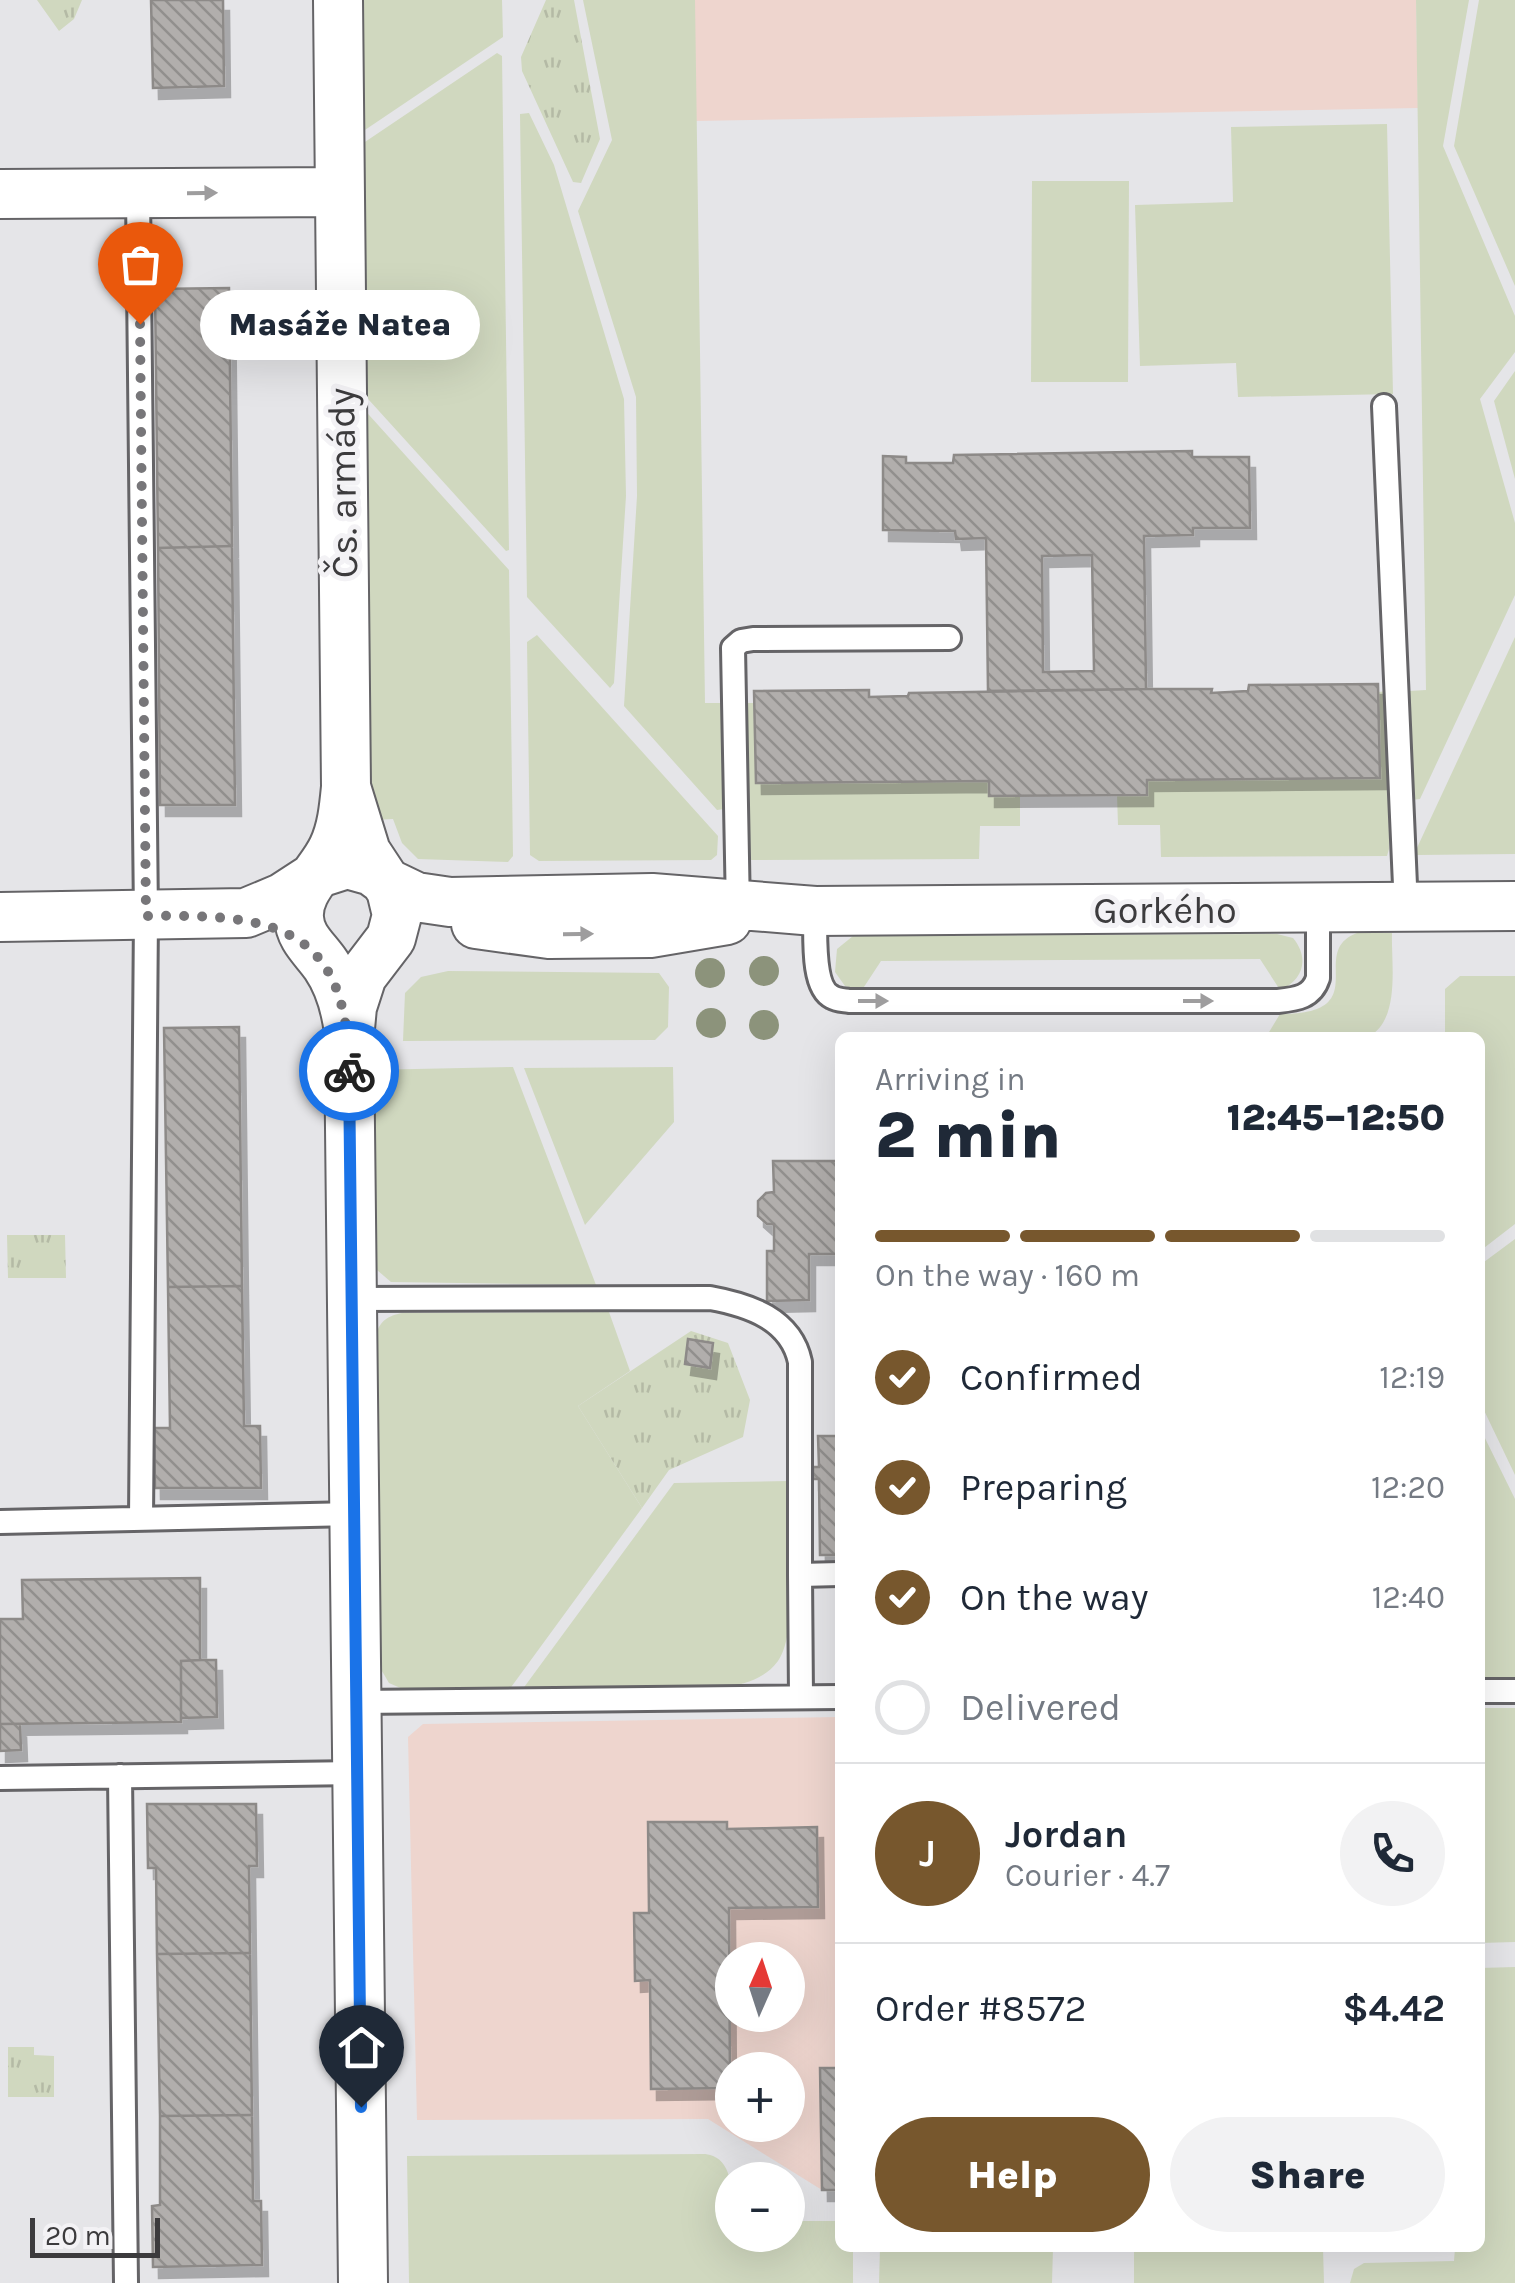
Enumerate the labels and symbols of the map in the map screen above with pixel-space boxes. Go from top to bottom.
one-way arrow [187,185,219,201]
pin [98,222,183,325]
callout: Masáže Natea [200,289,480,359]
street label: Čs. armády [318,387,367,579]
street label: Gorkého [1093,888,1237,933]
one-way arrow [563,926,595,942]
one-way arrow [857,993,889,1009]
one-way arrow [1182,993,1214,1009]
courier [299,1021,399,1121]
north arrow [715,1942,805,2032]
pin [319,2005,404,2108]
scale bar [30,2213,160,2258]

